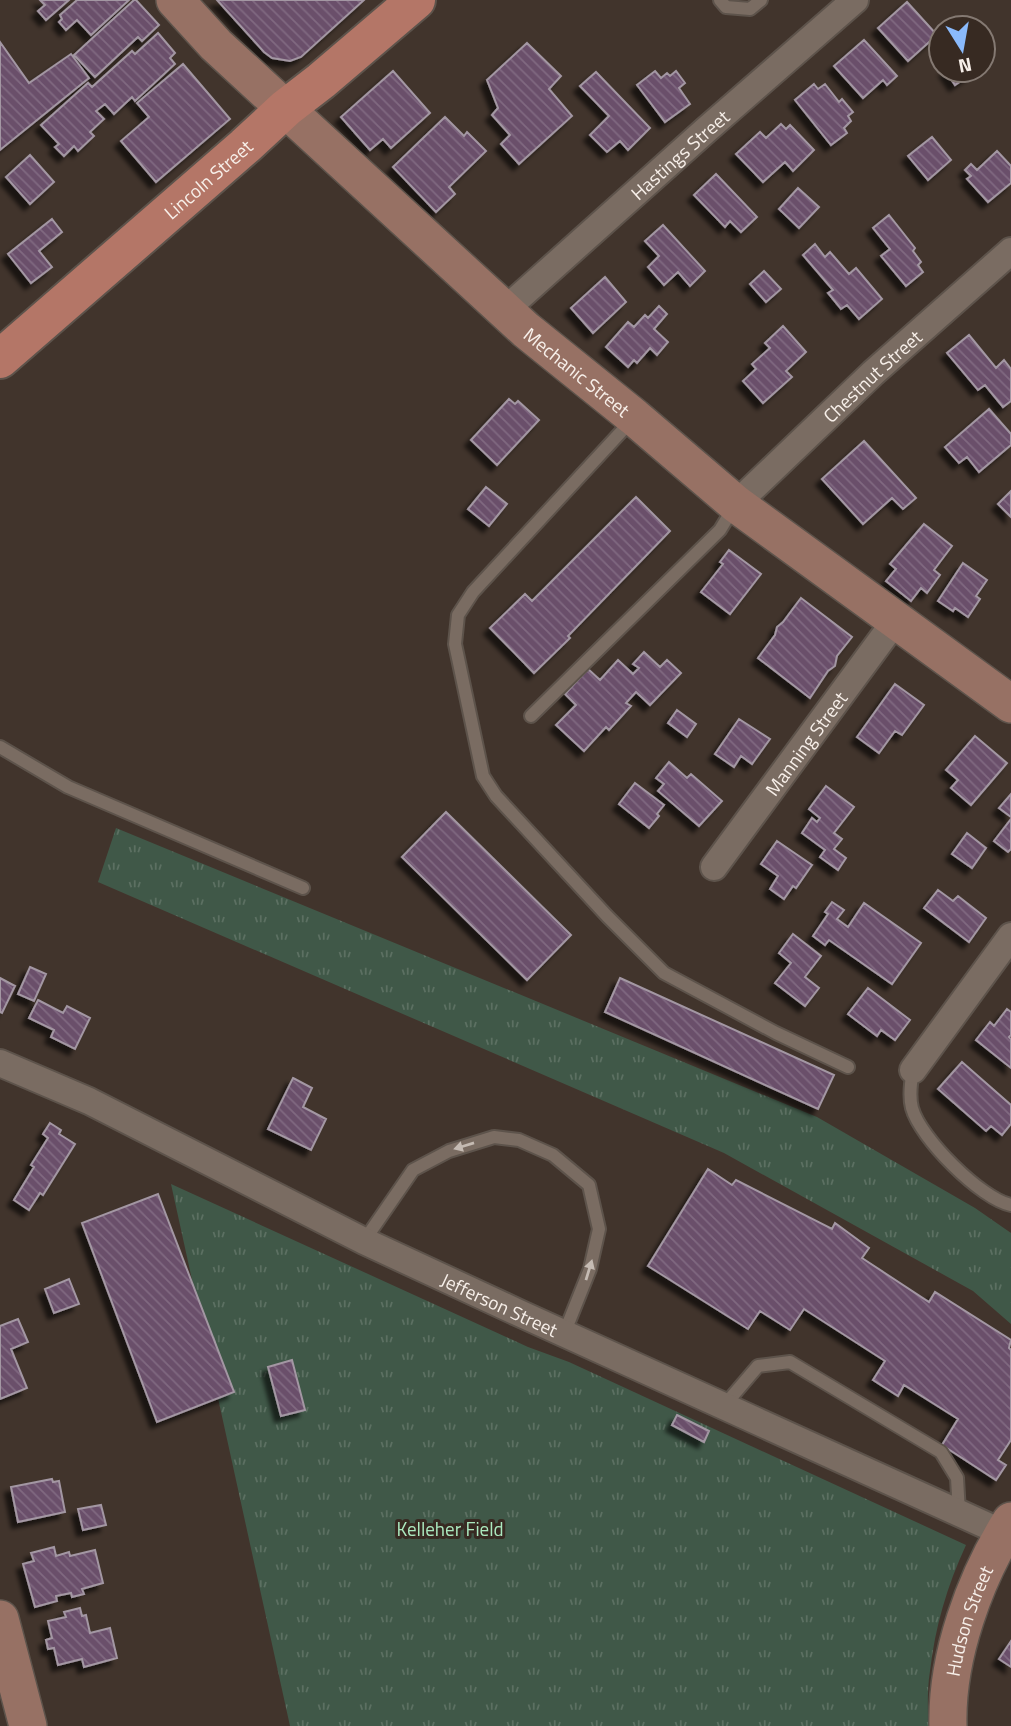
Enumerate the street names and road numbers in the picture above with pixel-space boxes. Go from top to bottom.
street label: Hastings Street [623,102,736,206]
street label: Lincoln Street [157,132,259,225]
street label: Mechanic Street [518,320,637,424]
street label: Chestnut Street [816,322,928,429]
street label: Manning Street [757,685,854,801]
street label: Jefferson Street [436,1264,563,1344]
street label: Hudson Street [937,1560,1000,1678]

